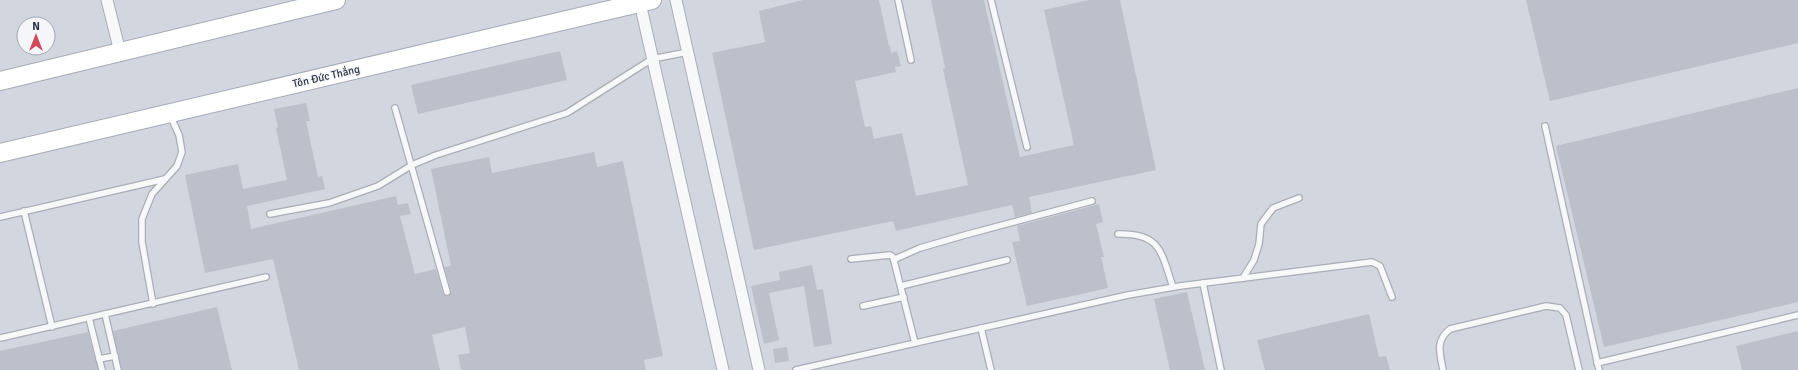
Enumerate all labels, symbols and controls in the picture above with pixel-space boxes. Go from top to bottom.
north arrow [16,16,56,56]
text: N [32,20,40,33]
street label: Tôn Đức Thắng [291,61,361,91]

